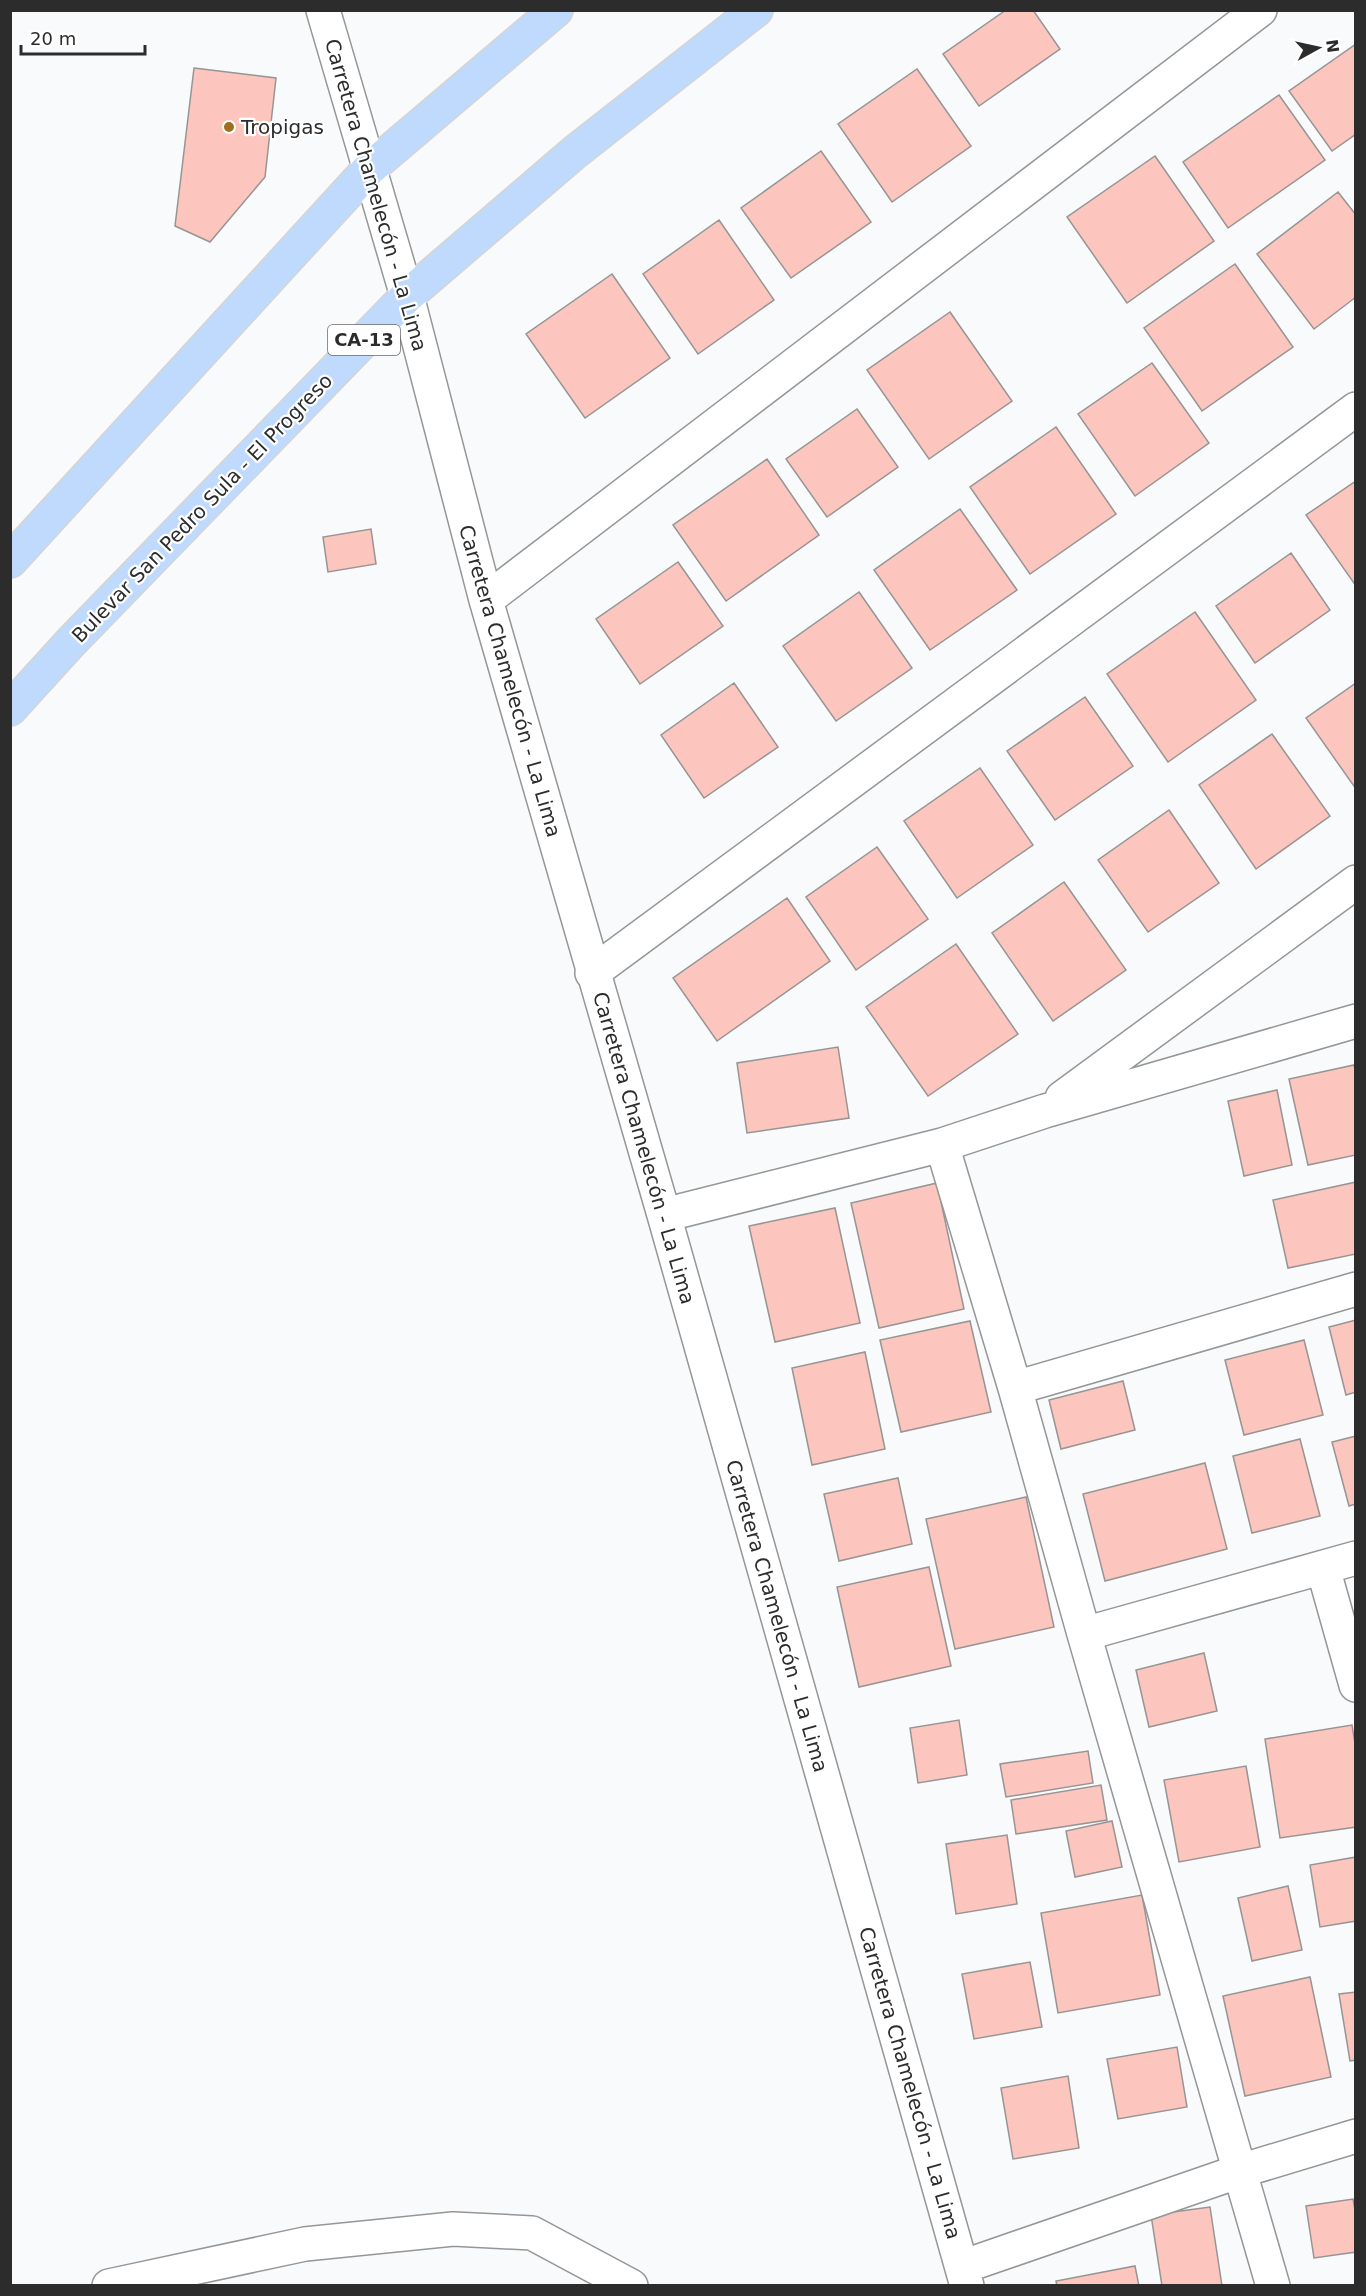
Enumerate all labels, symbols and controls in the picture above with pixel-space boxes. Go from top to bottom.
scale bar [21,18,146,56]
north arrow [1288,18,1348,78]
text: 20 m [30,28,76,49]
street label: Carretera Chamelecón - La Lima [320,36,432,354]
text: N [1322,38,1343,54]
place label: Tropigas [240,115,324,139]
marker: Tropigas [222,120,236,134]
road number: CA-13 [328,325,400,355]
street label: Bulevar San Pedro Sula - El Progreso [67,369,337,647]
street label: Carretera Chamelecón - La Lima [454,522,566,840]
street label: Carretera Chamelecón - La Lima [588,989,700,1307]
street label: Carretera Chamelecón - La Lima [721,1457,833,1775]
street label: Carretera Chamelecón - La Lima [854,1924,966,2242]

